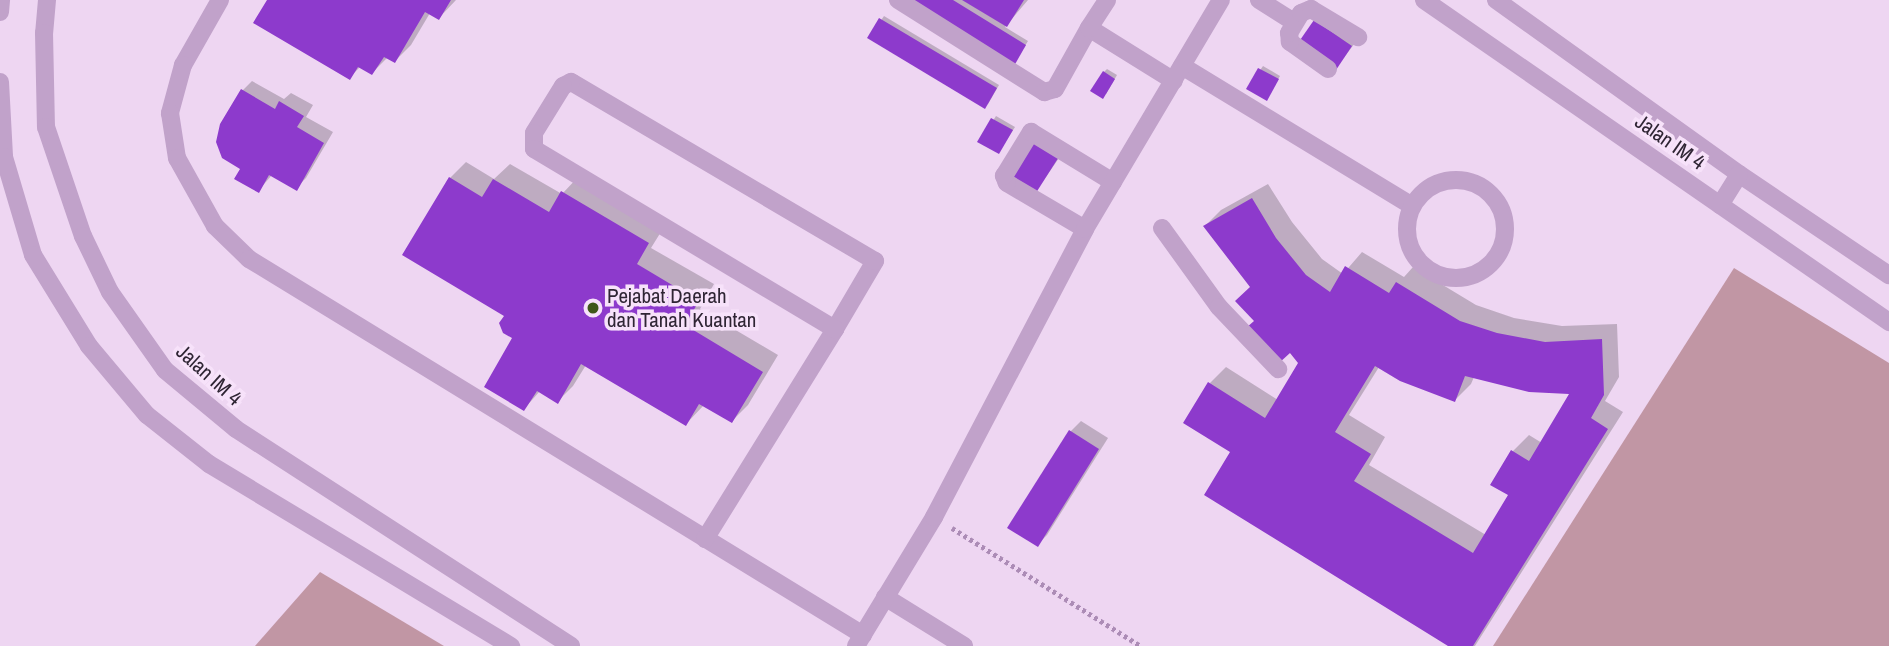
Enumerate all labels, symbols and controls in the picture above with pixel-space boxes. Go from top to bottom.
street label: Jalan IM 4 [1630,109,1710,175]
place label: Pejabat Daerah dan Tanah Kuantan [607,283,757,333]
marker: Pejabat Daerah dan Tanah Kuantan [585,300,601,316]
street label: Jalan IM 4 [171,339,247,411]

